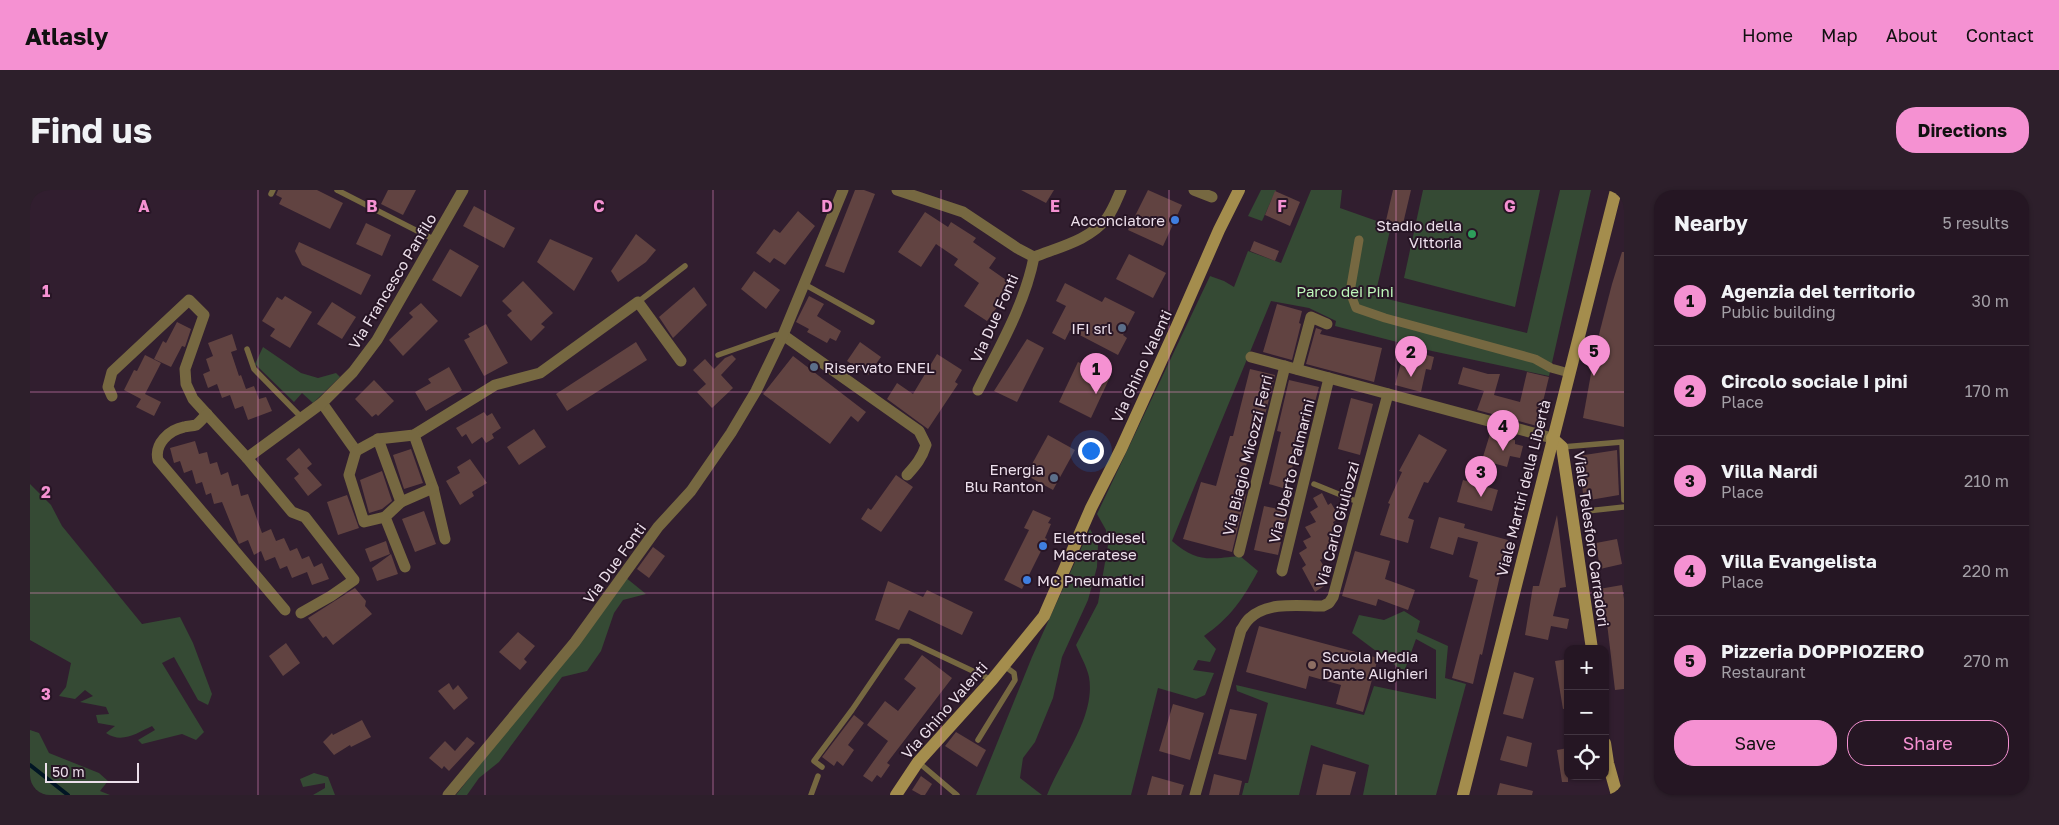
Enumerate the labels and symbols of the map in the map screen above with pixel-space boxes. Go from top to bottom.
text: A [138,196,150,216]
text: B [366,196,378,216]
text: C [593,196,605,216]
text: D [821,196,833,216]
text: E [1050,196,1060,216]
text: F [1277,196,1287,216]
text: G [1504,196,1516,216]
street label: Via Francesco Panfilo [344,210,440,352]
place label: Acconciatore [1071,211,1165,229]
marker: Acconciatore [1169,214,1181,226]
place label: Stadio della Vittoria [1376,216,1462,251]
marker: Stadio della Vittoria [1466,228,1478,240]
street label: Via Due Fonti [966,271,1022,365]
text: 1 [42,281,50,301]
park label: Parco dei Pini [1296,282,1394,300]
street label: Via Ghino Valenti [1107,307,1175,425]
place label: IFI srl [1071,319,1112,337]
marker: IFI srl [1116,322,1128,334]
pin: 5 [1578,335,1610,376]
pin: 2 [1395,336,1427,377]
pin: 1 [1080,353,1112,394]
place label: Riservato ENEL [824,358,935,376]
marker: Riservato ENEL [808,361,820,373]
street label: Via Biagio Micozzi Ferri [1218,373,1276,537]
street label: Via Uberto Palmarini [1264,397,1318,545]
street label: Viale Martiri della Libertà [1492,398,1554,578]
pin: 4 [1487,410,1519,451]
your location [1078,438,1104,464]
street label: Viale Telesforo Carradori [1571,450,1613,628]
pin: 3 [1465,456,1497,497]
street label: Via Carlo Giuliozzi [1312,459,1362,589]
place label: Energia Blu Ranton [964,460,1044,495]
marker: Energia Blu Ranton [1048,472,1060,484]
text: 2 [41,482,51,502]
street label: Via Due Fonti [579,519,649,607]
place label: Elettrodiesel Maceratese [1053,528,1146,563]
marker: Elettrodiesel Maceratese [1037,540,1049,552]
place label: MC Pneumatici [1037,571,1145,589]
marker: MC Pneumatici [1021,574,1033,586]
place label: Scuola Media Dante Alighieri [1322,647,1428,682]
street label: Via Ghino Valenti [897,658,991,762]
marker: Scuola Media Dante Alighieri [1306,659,1318,671]
text: 3 [41,684,51,704]
scale bar [45,760,139,783]

